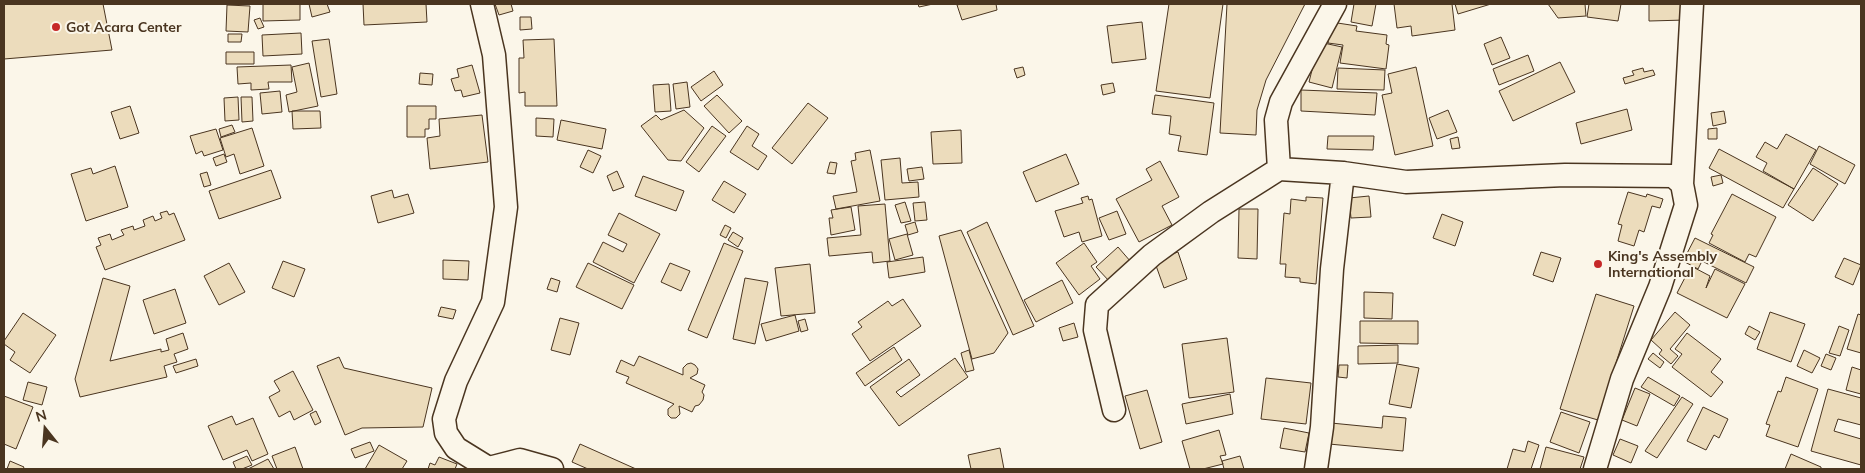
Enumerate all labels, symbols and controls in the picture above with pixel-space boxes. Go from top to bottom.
place label: Got Acara Center [66,18,182,36]
marker: Got Acara Center [50,21,62,33]
place label: King's Assembly International [1608,247,1717,281]
marker: King's Assembly International [1592,258,1604,270]
north arrow [20,403,70,453]
text: N [34,405,49,426]

